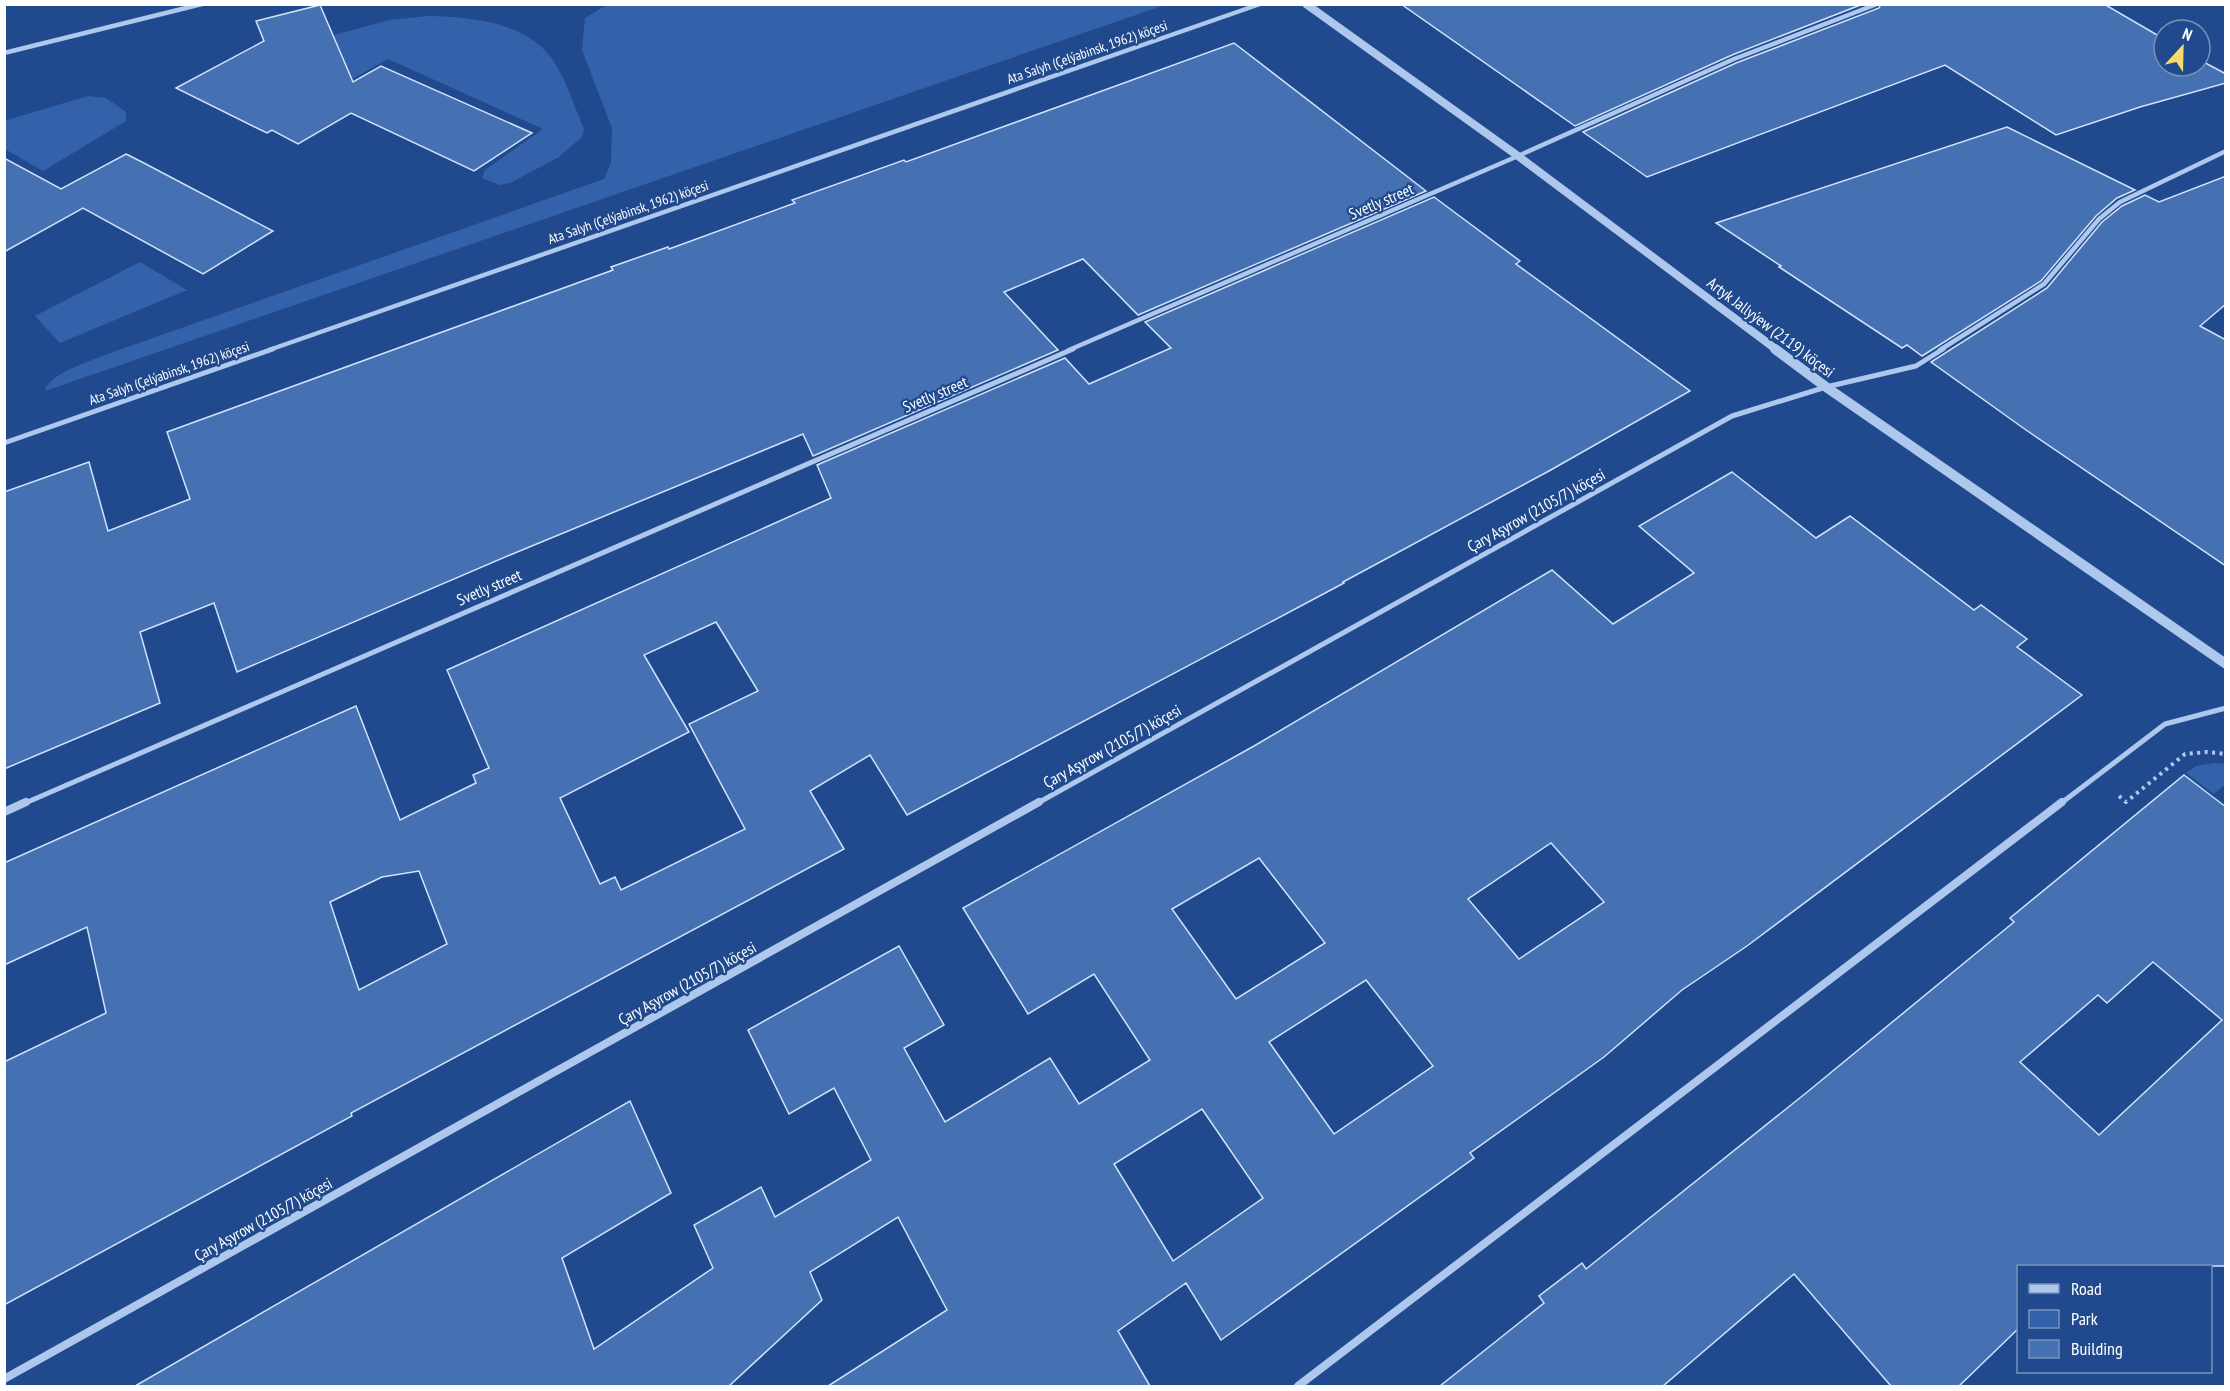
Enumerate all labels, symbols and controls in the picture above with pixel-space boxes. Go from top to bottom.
street label: Ata Salyh (Çelýabinsk, 1962) köçesi [1004,16,1170,88]
north arrow [2152,18,2212,78]
text: N [2180,23,2195,45]
street label: Ata Salyh (Çelýabinsk, 1962) köçesi [545,176,711,248]
street label: Svetly street [1346,178,1417,224]
street label: Artyk Jallyýew (2119) köçesi [1703,273,1839,381]
street label: Ata Salyh (Çelýabinsk, 1962) köçesi [86,337,252,409]
street label: Svetly street [900,371,971,417]
street label: Çary Aşyrow (2105/7) köçesi [1464,464,1608,556]
street label: Svetly street [454,564,525,610]
street label: Çary Aşyrow (2105/7) köçesi [1040,700,1184,792]
street label: Çary Aşyrow (2105/7) köçesi [615,937,759,1029]
street label: Çary Aşyrow (2105/7) köçesi [191,1173,335,1265]
legend [2017,1265,2212,1373]
text: Road [2071,1277,2102,1300]
text: Park [2071,1307,2098,1330]
text: Building [2071,1337,2123,1360]

